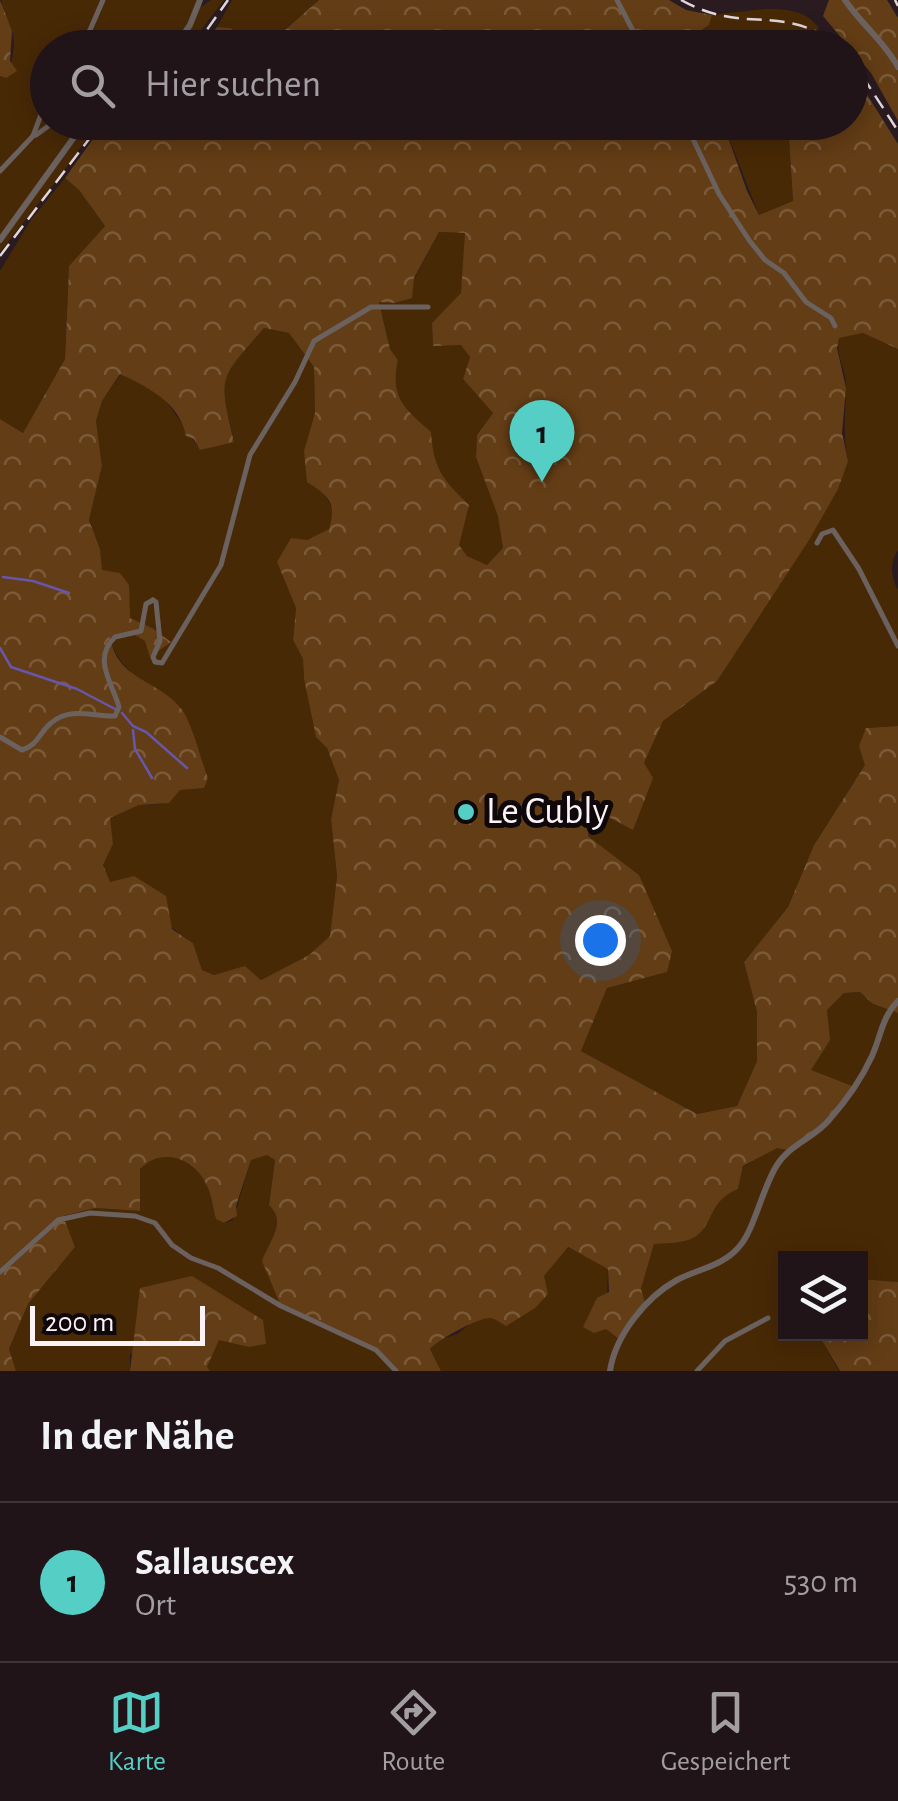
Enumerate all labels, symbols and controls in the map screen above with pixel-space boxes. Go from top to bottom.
search box [30,30,868,140]
icon: search [65,58,120,113]
text: Hier suchen [145,66,321,104]
pin: 1 [510,400,574,482]
place label: Le Cubly [486,793,609,831]
marker: Le Cubly [455,801,477,823]
your location [575,915,626,966]
map controls [778,1251,868,1341]
button: layers [778,1251,868,1341]
scale bar [30,1301,205,1346]
text: 200 m [45,1309,114,1337]
text: In der Nähe [40,1415,235,1457]
text: Sallauscex [135,1544,294,1582]
text: 1 [67,1566,78,1598]
text: 530 m [784,1566,858,1598]
text: Ort [135,1589,176,1621]
tab: Karte [108,1685,166,1779]
tab: Route [381,1685,445,1779]
tab: Gespeichert [661,1685,790,1779]

